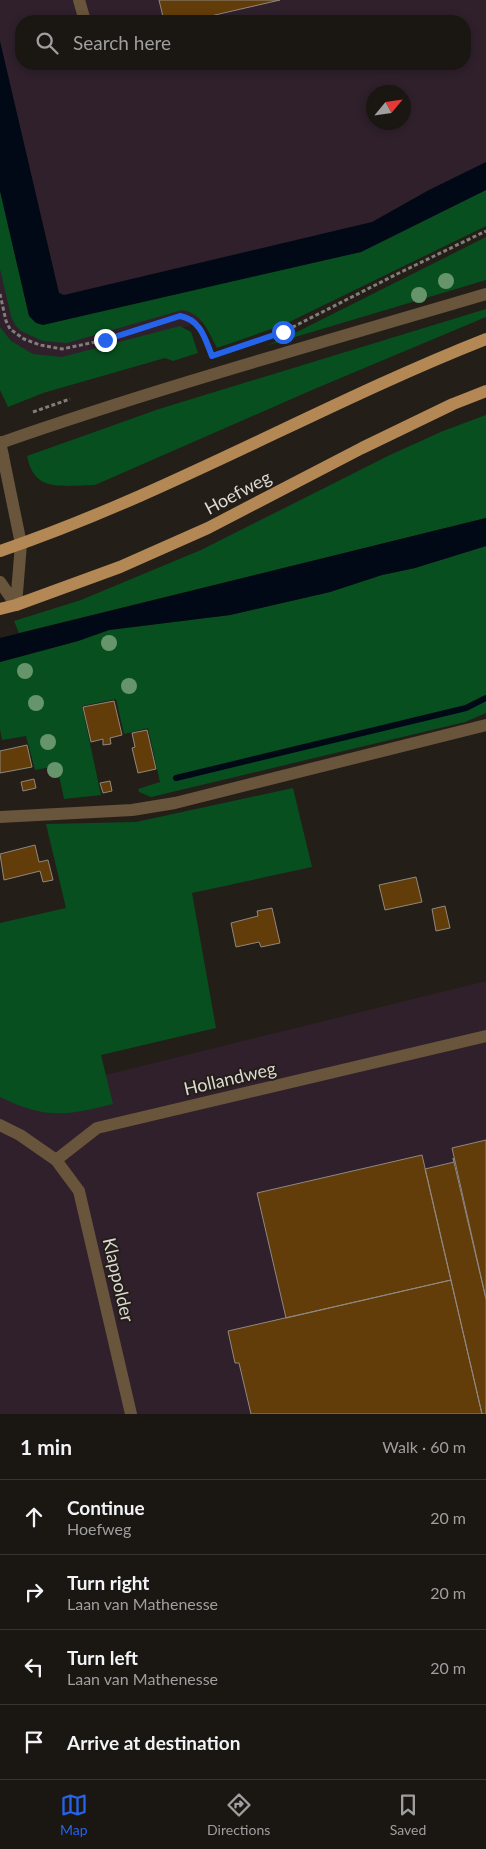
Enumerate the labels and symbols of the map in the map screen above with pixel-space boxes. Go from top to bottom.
north arrow [366,85,411,130]
route start [272,321,295,344]
route end [94,329,117,352]
street label: Hoefweg [200,465,275,519]
street label: Hollandweg [181,1057,278,1099]
street label: Klappolder [99,1235,139,1325]

